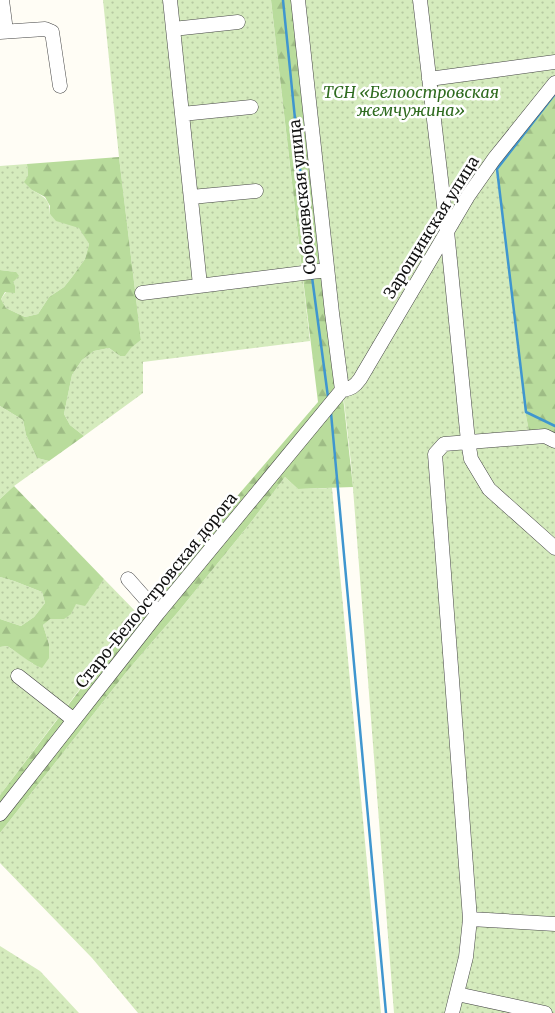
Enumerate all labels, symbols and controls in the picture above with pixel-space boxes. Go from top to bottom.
park label: ТСН «Белоостровская жемчужина» [323,82,499,120]
street label: Соболевская улица [284,118,320,276]
street label: Зарощинская улица [379,152,483,302]
street label: Старо-Белоостровская дорога [71,488,241,692]

